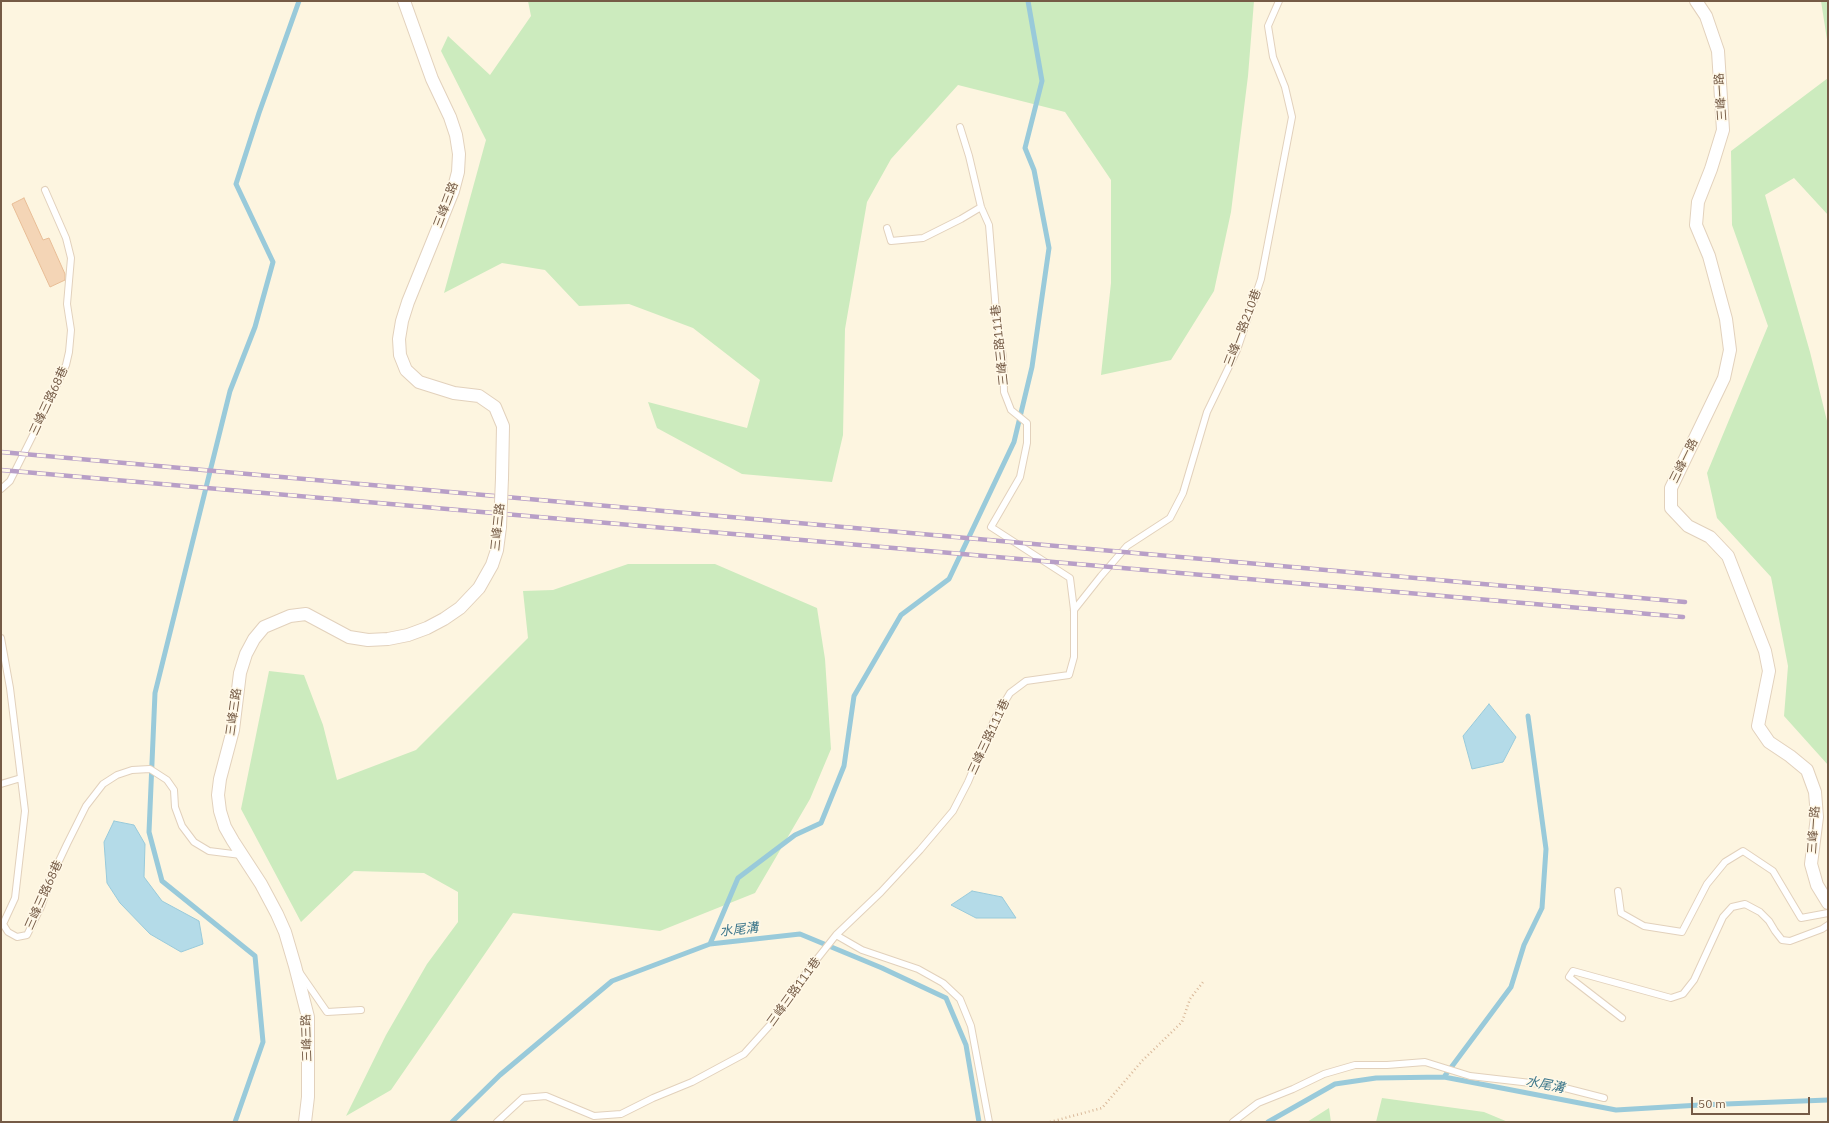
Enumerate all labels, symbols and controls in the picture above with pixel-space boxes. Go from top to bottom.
street label: 三峰一路 [1712,73,1730,121]
street label: 三峰三路 [431,180,461,230]
street label: 三峰一路210巷 [1222,287,1264,369]
street label: 三峰三路111巷 [989,304,1011,386]
street label: 三峰三路68巷 [27,364,71,438]
street label: 三峰一路 [1667,436,1701,486]
street label: 三峰三路 [488,502,508,552]
street label: 三峰三路 [224,687,244,737]
street label: 三峰三路111巷 [965,697,1013,777]
street label: 三峰一路 [1805,806,1823,854]
street label: 三峰三路68巷 [22,858,66,932]
water label: 水尾溝 [719,920,759,940]
street label: 三峰三路111巷 [764,955,824,1029]
street label: 三峰三路 [299,1014,315,1062]
water label: 水尾溝 [1524,1074,1566,1096]
scale bar [1693,1089,1812,1115]
text: 50 m [1698,1096,1726,1111]

